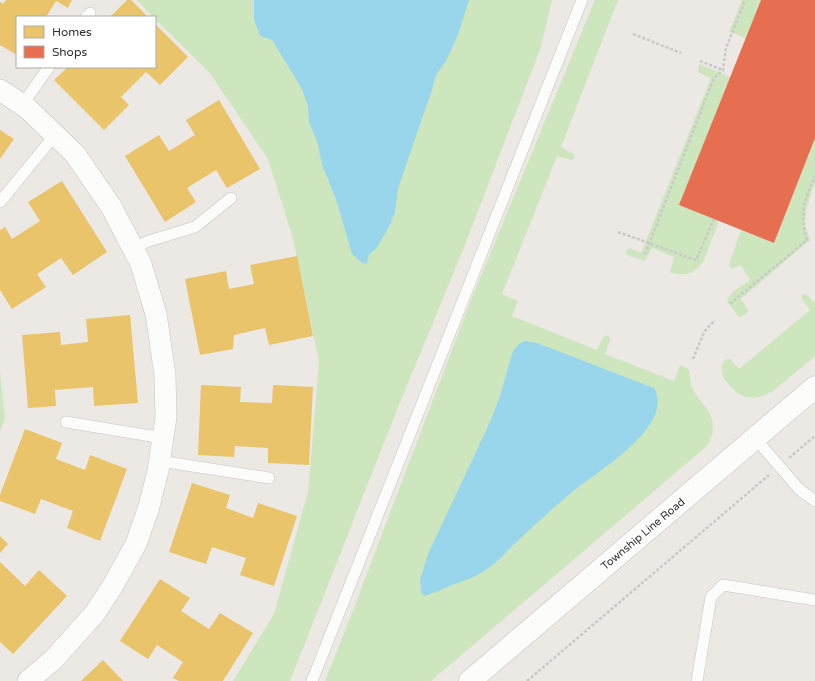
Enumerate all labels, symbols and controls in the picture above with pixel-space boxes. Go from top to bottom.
legend [16,16,156,68]
text: Homes [52,25,92,39]
text: Shops [52,45,87,59]
street label: Township Line Road [599,495,687,573]

